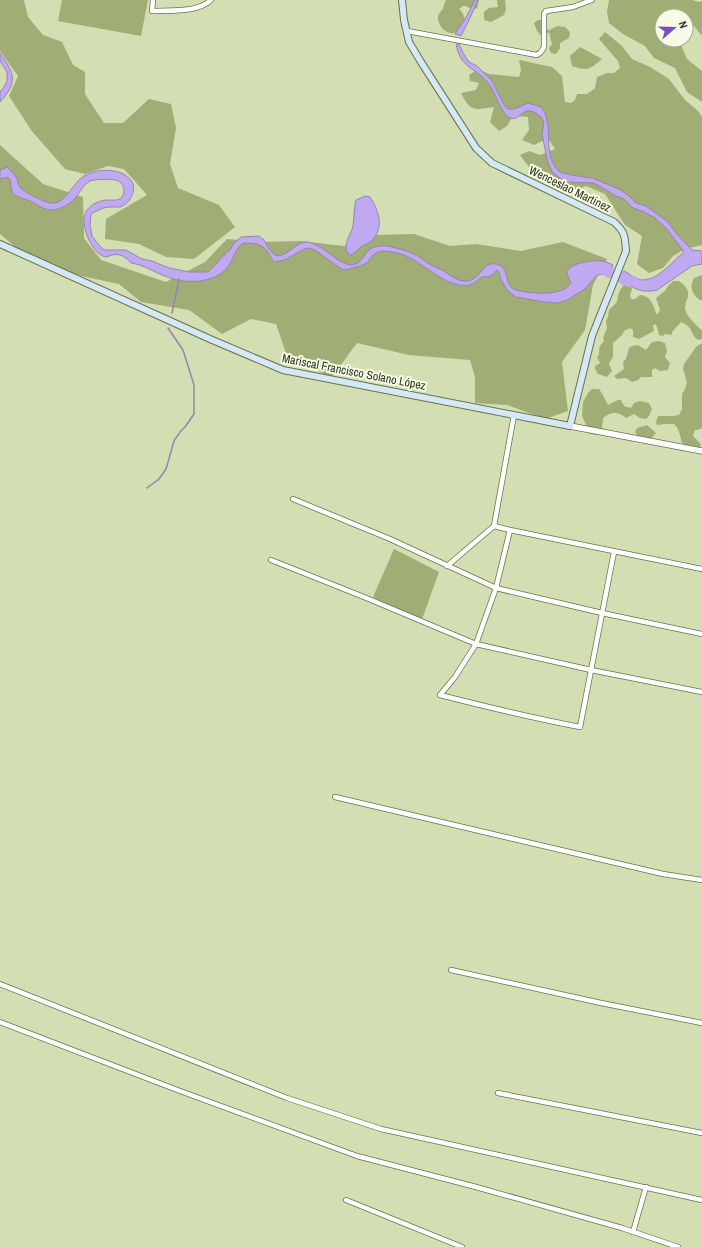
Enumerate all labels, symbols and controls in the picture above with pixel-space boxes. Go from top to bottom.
north arrow [654,8,694,48]
text: N [676,19,691,30]
street label: Wenceslao Martínez [526,162,614,216]
street label: Mariscal Francisco Solano López [281,350,427,394]

